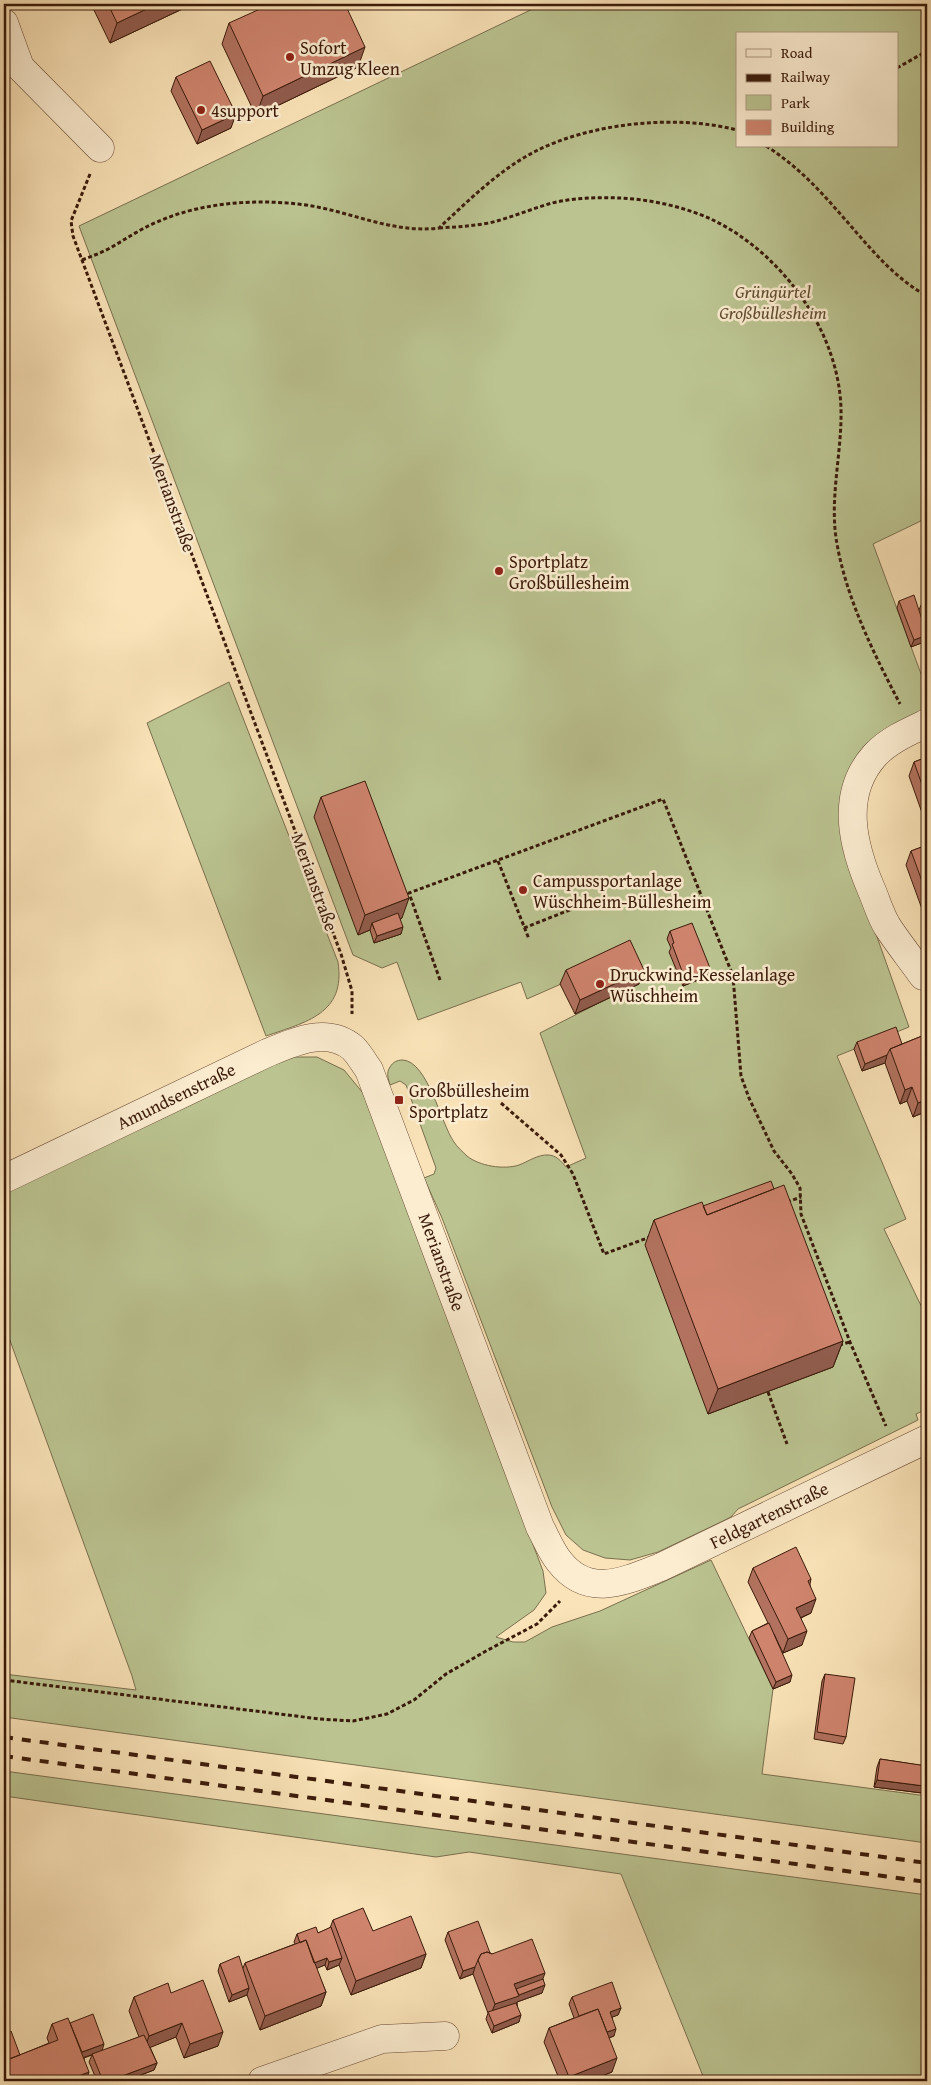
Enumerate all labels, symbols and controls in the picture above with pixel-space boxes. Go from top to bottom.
legend [736,32,898,148]
place label: Sofort Umzug Kleen [300,34,400,82]
text: Road [781,42,812,63]
marker: Sofort Umzug Kleen [284,51,296,63]
text: Railway [781,66,831,87]
text: Park [781,92,810,113]
place label: 4support [211,97,280,124]
marker: 4support [195,104,207,116]
text: Building [781,116,835,137]
park label: Grüngürtel Großbüllesheim [719,278,827,326]
street label: Merianstraße [143,450,203,556]
place label: Sportplatz Großbüllesheim [509,548,630,596]
marker: Sportplatz Großbüllesheim [493,565,505,577]
street label: Merianstraße [285,829,345,935]
place label: Campussportanlage Wüschheim-Büllesheim [533,867,712,915]
marker: Campussportanlage Wüschheim-Büllesheim [517,884,529,896]
place label: Druckwind-Kesselanlage Wüschheim [610,961,795,1009]
marker: Druckwind-Kesselanlage Wüschheim [594,978,606,990]
street label: Amundsenstraße [112,1056,240,1136]
place label: Großbüllesheim Sportplatz [409,1077,530,1125]
marker: Großbüllesheim Sportplatz [393,1094,405,1106]
street label: Merianstraße [412,1209,472,1315]
street label: Feldgartenstraße [705,1475,833,1555]

